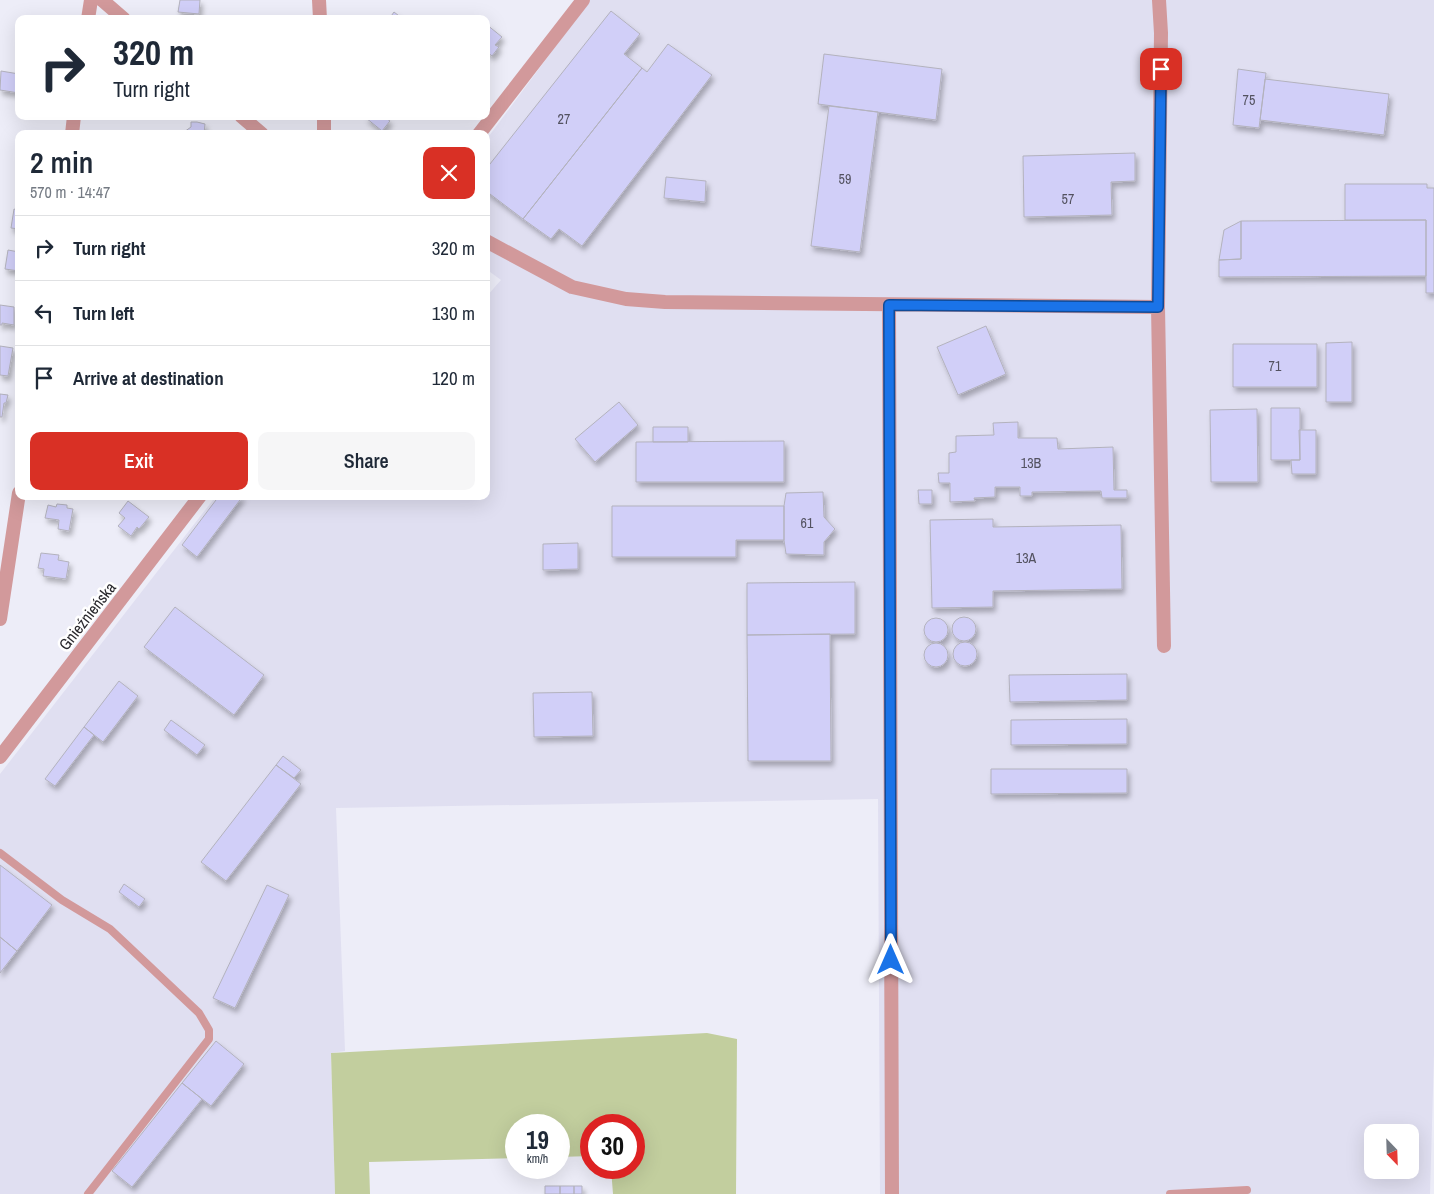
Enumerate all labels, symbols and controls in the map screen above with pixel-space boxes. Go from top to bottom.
text: 320 m [113,29,194,76]
icon: right [30,35,95,100]
pin [1140,48,1182,90]
icon: arrive [1147,55,1175,83]
text: Turn right [113,74,190,104]
house number: 75 [1243,91,1255,109]
house number: 27 [558,110,570,128]
text: 2 min [30,142,93,182]
button: close [423,147,475,199]
house number: 59 [839,170,851,188]
text: 570 m · 14:47 [30,181,110,203]
house number: 57 [1062,190,1074,208]
icon: right [30,234,58,262]
text: Turn right [73,235,145,261]
text: 320 m [432,235,475,261]
icon: left [30,299,58,327]
text: Turn left [73,300,134,326]
text: 130 m [432,300,475,326]
house number: 71 [1269,357,1282,375]
icon: arrive [30,364,58,392]
text: Arrive at destination [73,365,224,391]
text: 120 m [432,365,475,391]
button: Exit [30,432,248,490]
button: Share [258,432,475,490]
house number: 13B [1021,454,1042,472]
house number: 61 [801,514,814,532]
house number: 13A [1016,549,1037,567]
street label: Gnieźnieńska [53,577,121,655]
position arrow [864,933,916,985]
speed limit sign: 30 [580,1114,645,1179]
text: 19 [526,1123,549,1157]
north arrow [1364,1124,1419,1179]
map controls [1364,1124,1419,1179]
text: km/h [527,1151,548,1167]

